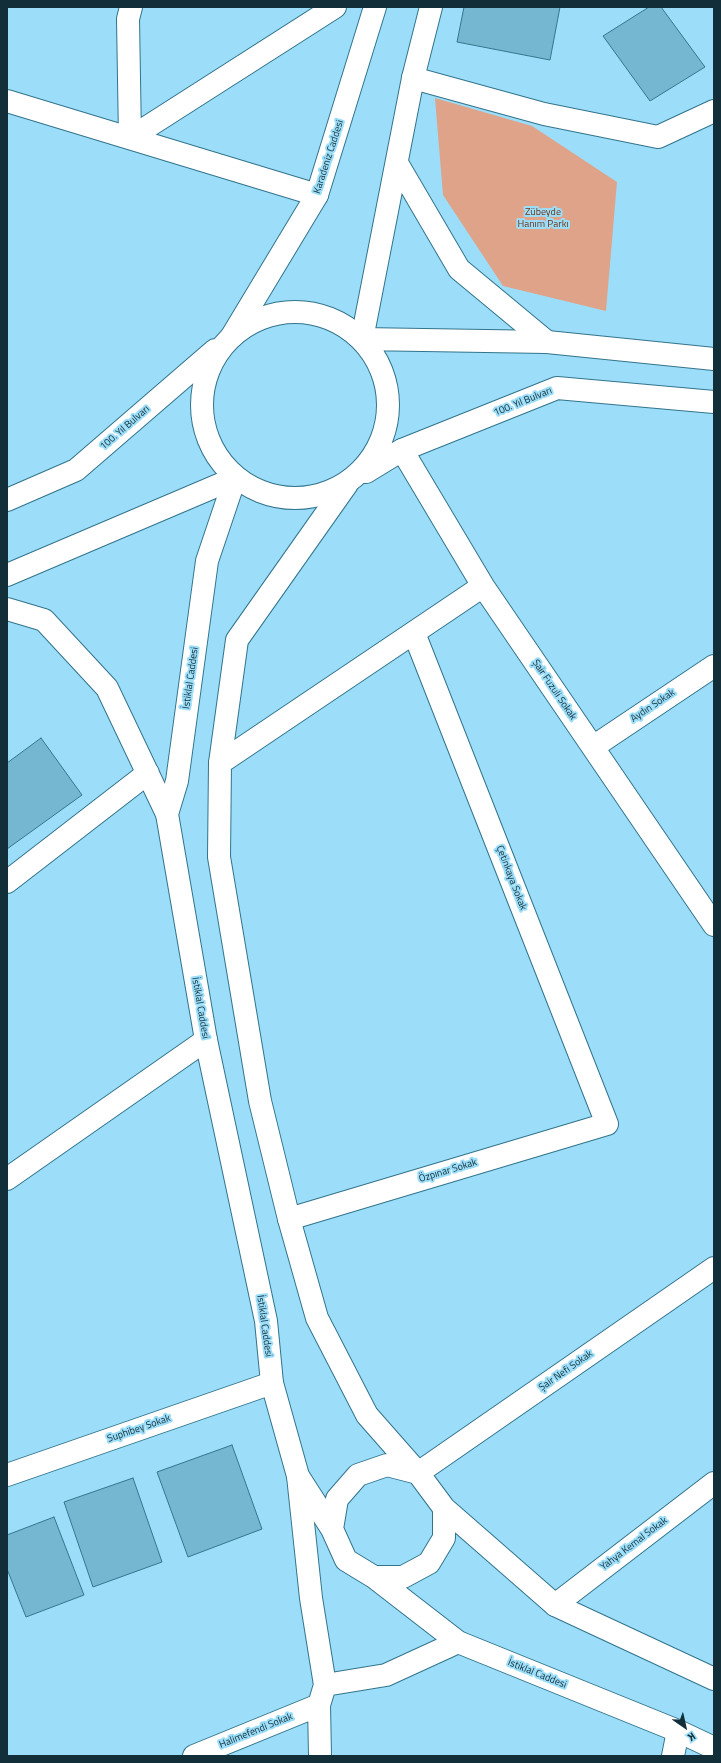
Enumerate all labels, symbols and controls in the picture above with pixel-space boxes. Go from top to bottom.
street label: Karadeniz Caddesi [311,119,347,195]
park label: Zübeyde Hanım Parkı [517,207,569,230]
street label: 100. Yıl Bulvarı [492,385,554,419]
street label: 100. Yıl Bulvarı [98,403,152,453]
street label: İstiklal Caddesi [181,646,201,710]
street label: Şair Fuzuli Sokak [529,657,579,723]
street label: Aydın Sokak [629,687,677,725]
street label: Çetinkaya Sokak [493,844,529,912]
street label: İstiklal Caddesi [189,976,211,1040]
street label: Özpınar Sokak [418,1157,478,1185]
street label: İstiklal Caddesi [254,1294,274,1358]
street label: Şair Nefi Sokak [537,1348,595,1394]
street label: Suphibey Sokak [106,1413,172,1445]
street label: Yahya Kemal Sokak [598,1515,670,1573]
street label: İstiklal Caddesi [506,1657,568,1691]
north arrow [665,1707,705,1747]
street label: Halimefendi Sokak [217,1711,295,1751]
text: K [685,1728,699,1745]

